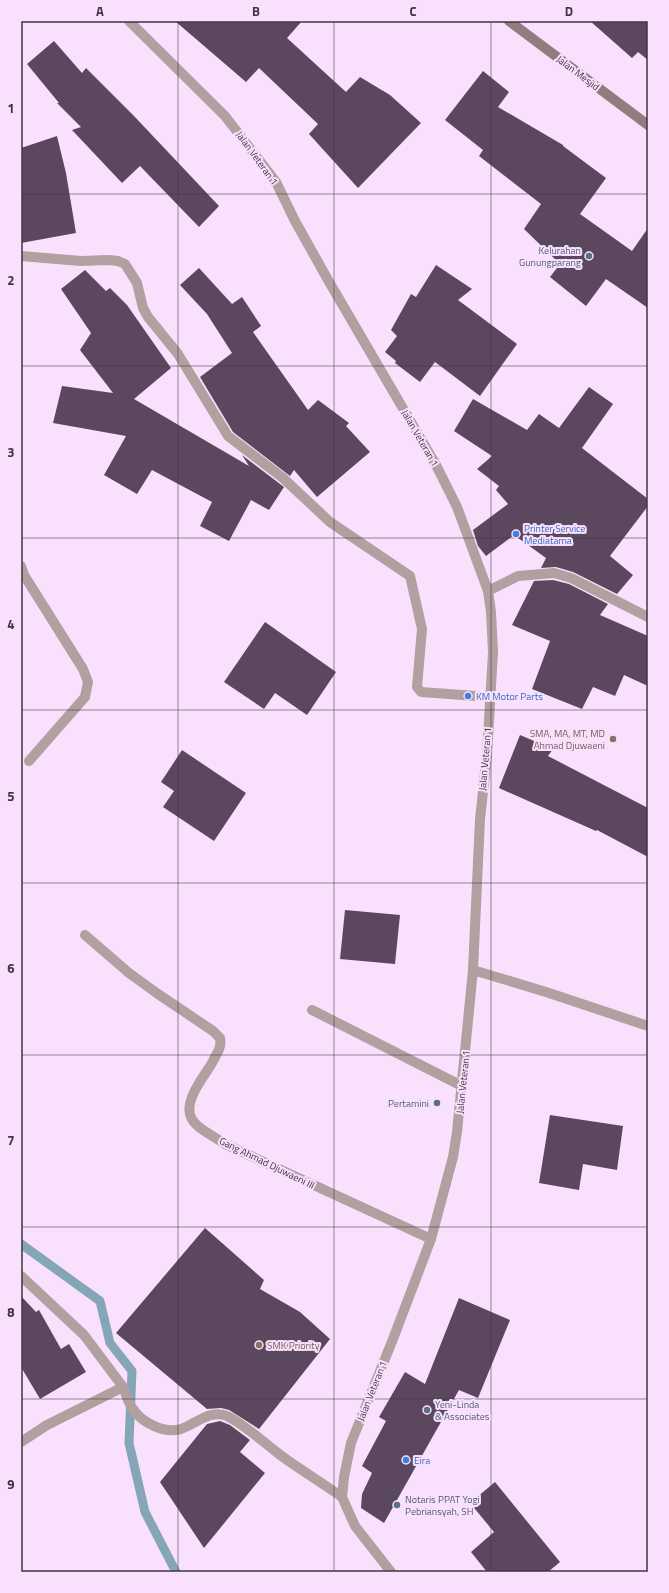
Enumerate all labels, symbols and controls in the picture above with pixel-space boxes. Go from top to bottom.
text: A [96,1,104,21]
text: B [252,1,260,21]
text: C [409,1,417,21]
text: D [565,1,573,21]
street label: Jalan Mesjid [553,52,603,94]
text: 1 [7,98,15,118]
street label: Jalan Veteran 1 [232,128,282,188]
place label: Kelurahan Gunungparang [519,243,581,270]
marker: Kelurahan Gunungparang [584,251,594,261]
text: 2 [7,270,15,290]
street label: Jalan Veteran 1 [398,407,442,469]
text: 3 [7,442,15,462]
place label: Printer Service Mediatama [524,521,585,548]
marker: Printer Service Mediatama [511,529,521,539]
text: 4 [7,614,15,634]
place label: KM Motor Parts [476,689,543,704]
marker: KM Motor Parts [463,691,473,701]
place label: SMA, MA, MT, MD Ahmad Djuwaeni [530,726,605,753]
street label: Jalan Veteran 1 [475,727,495,791]
marker: SMA, MA, MT, MD Ahmad Djuwaeni [608,734,618,744]
text: 5 [7,786,15,806]
text: 6 [7,958,15,978]
street label: Jalan Veteran 1 [452,1050,474,1114]
place label: Pertamini [388,1096,429,1111]
marker: Pertamini [432,1098,442,1108]
text: 7 [7,1130,15,1150]
street label: Gang Ahmad Djuwaeni III [217,1133,317,1193]
text: 8 [7,1302,15,1322]
place label: SMK Priority [267,1338,320,1353]
marker: SMK Priority [254,1340,264,1350]
street label: Jalan Veteran 1 [353,1359,391,1423]
place label: Yeni-Linda & Associates [435,1397,490,1424]
marker: Yeni-Linda & Associates [422,1405,432,1415]
place label: Eira [414,1453,430,1468]
marker: Eira [401,1455,411,1465]
text: 9 [7,1474,15,1494]
place label: Notaris PPAT Yogi Pebriansyah, SH [405,1492,480,1519]
marker: Notaris PPAT Yogi Pebriansyah, SH [392,1500,402,1510]

